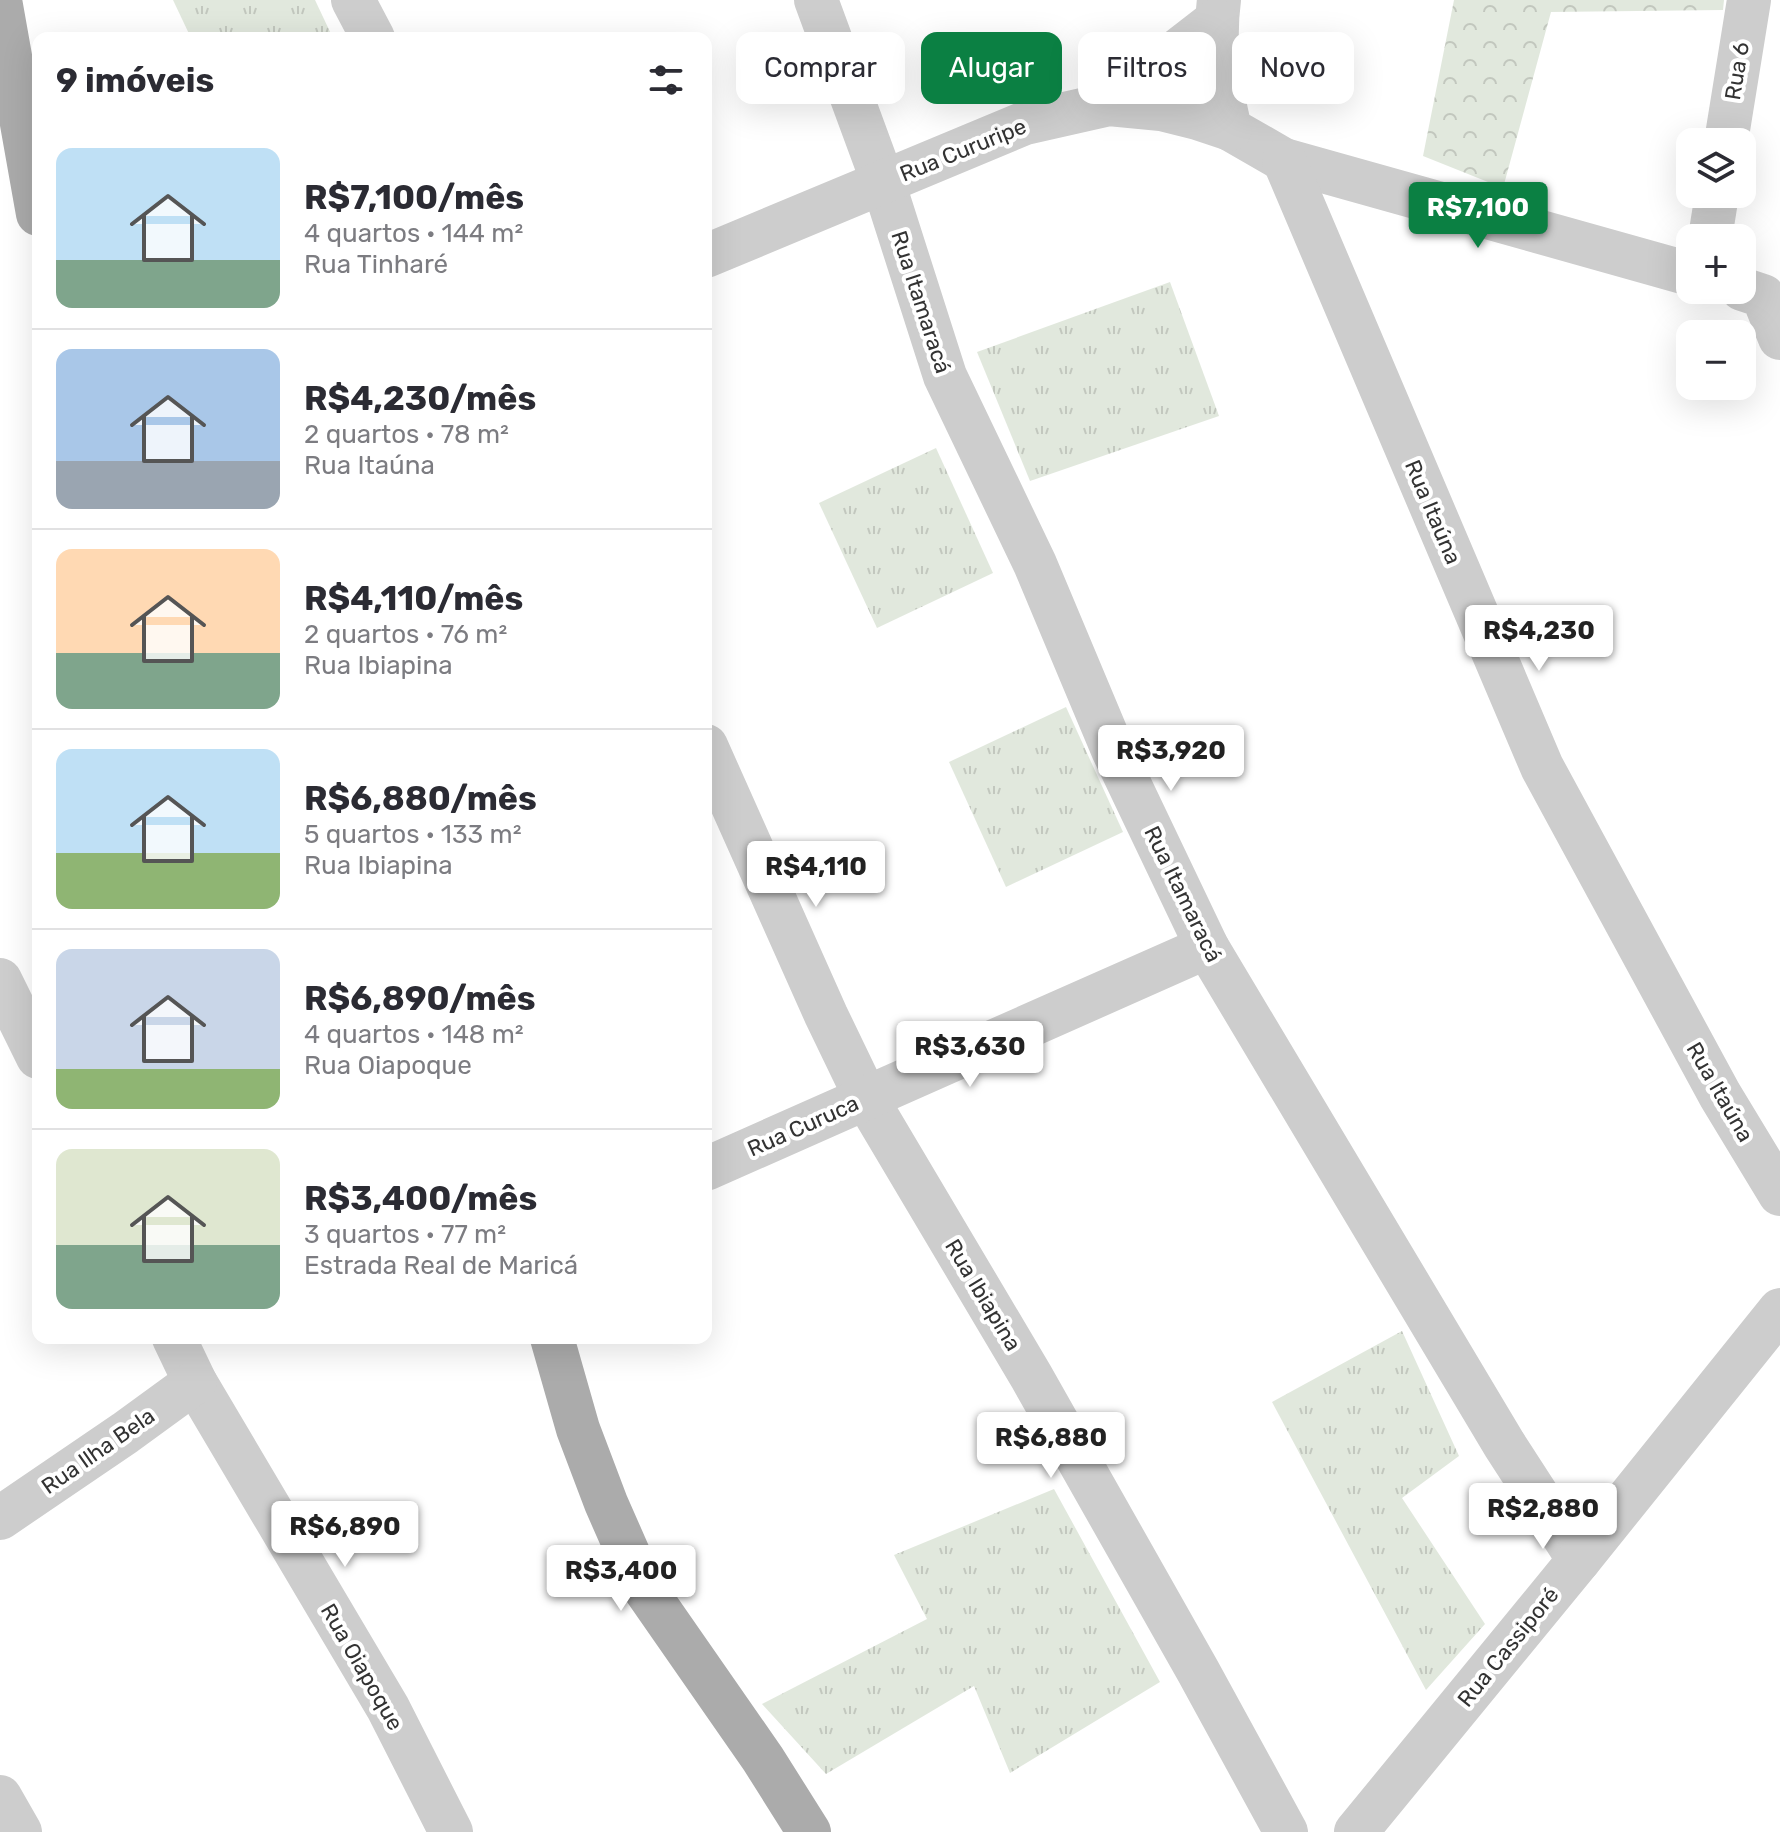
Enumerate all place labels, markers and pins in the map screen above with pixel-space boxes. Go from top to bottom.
pin: R$7,100 [1404,182,1552,250]
pin: R$4,230 [1465,605,1613,673]
pin: R$3,920 [1097,725,1245,793]
pin: R$4,110 [742,841,890,909]
pin: R$3,630 [896,1021,1044,1089]
pin: R$6,880 [977,1412,1125,1480]
pin: R$2,880 [1469,1483,1617,1551]
pin: R$6,890 [271,1501,419,1569]
pin: R$3,400 [547,1545,695,1613]

